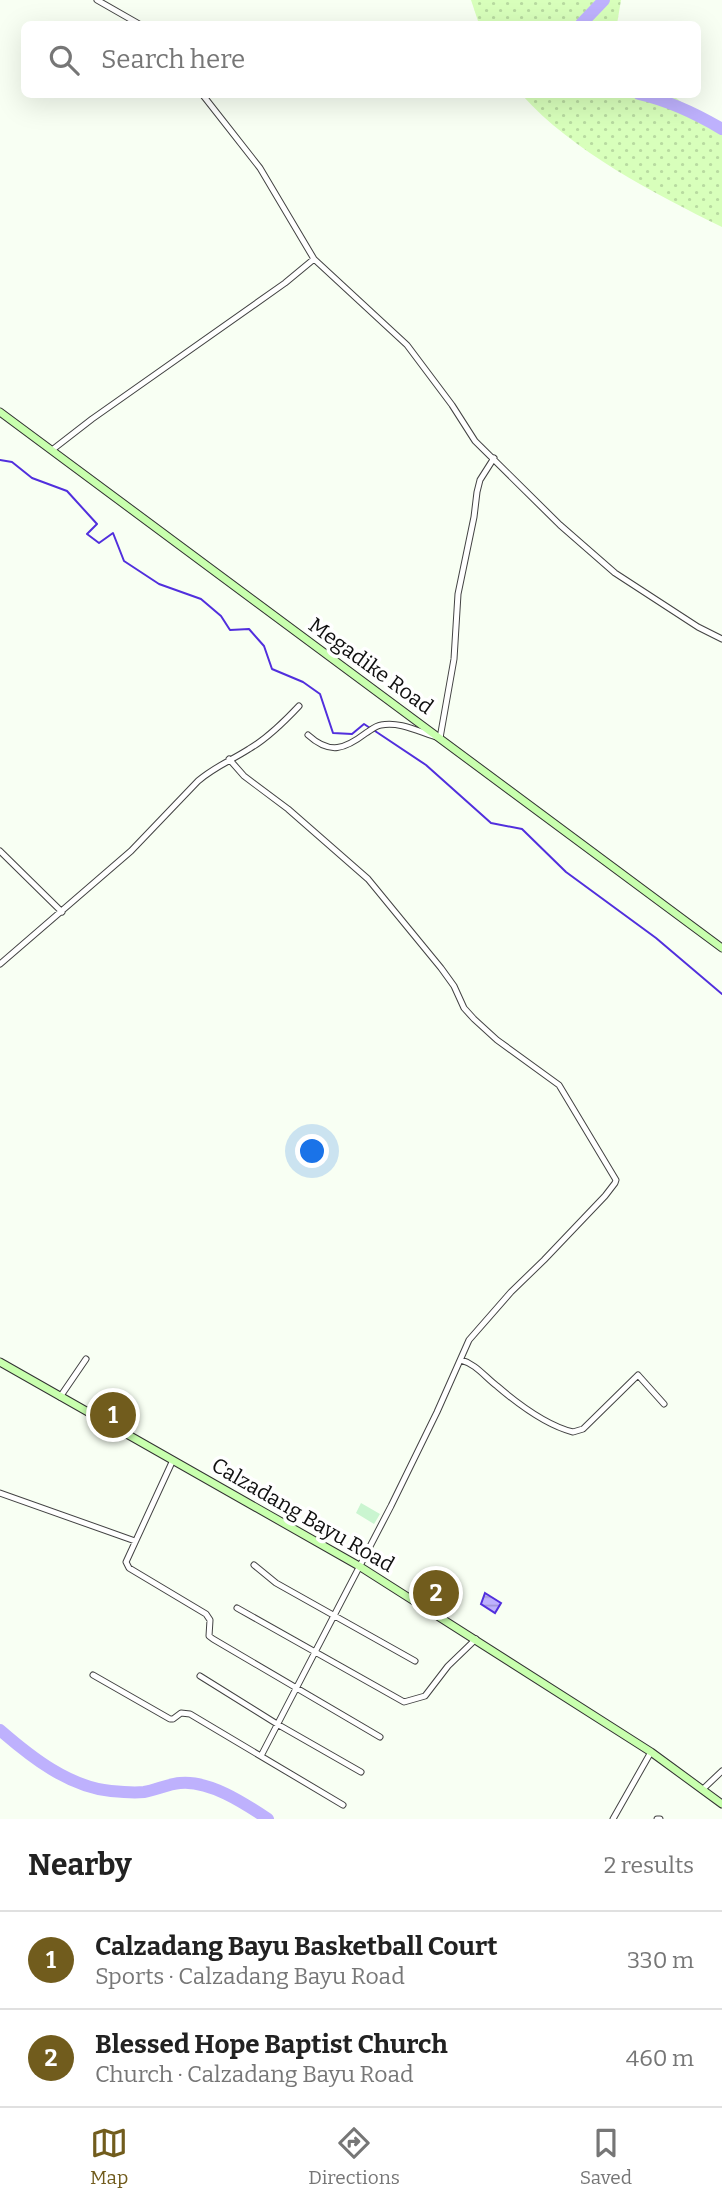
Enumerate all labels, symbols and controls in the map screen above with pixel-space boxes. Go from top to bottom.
search box [21,21,701,98]
icon: search [45,41,83,79]
text: Search here [101,44,245,75]
street label: Megadike Road [304,612,438,720]
your location [295,1134,329,1168]
pin: 1 [90,1389,136,1441]
street label: Calzadang Bayu Road [207,1452,399,1578]
pin: 2 [413,1567,459,1619]
text: Nearby [28,1847,132,1883]
text: 2 results [604,1851,694,1879]
text: Calzadang Bayu Basketball Court [95,1931,497,1962]
text: 1 [46,1946,56,1974]
text: 330 m [627,1946,694,1974]
text: Sports · Calzadang Bayu Road [95,1962,405,1990]
text: Blessed Hope Baptist Church [95,2029,448,2060]
text: 2 [45,2044,57,2072]
text: 460 m [626,2044,694,2072]
text: Church · Calzadang Bayu Road [95,2060,414,2088]
tab: Map [90,2124,128,2189]
tab: Directions [308,2124,400,2189]
tab: Saved [580,2124,632,2189]

